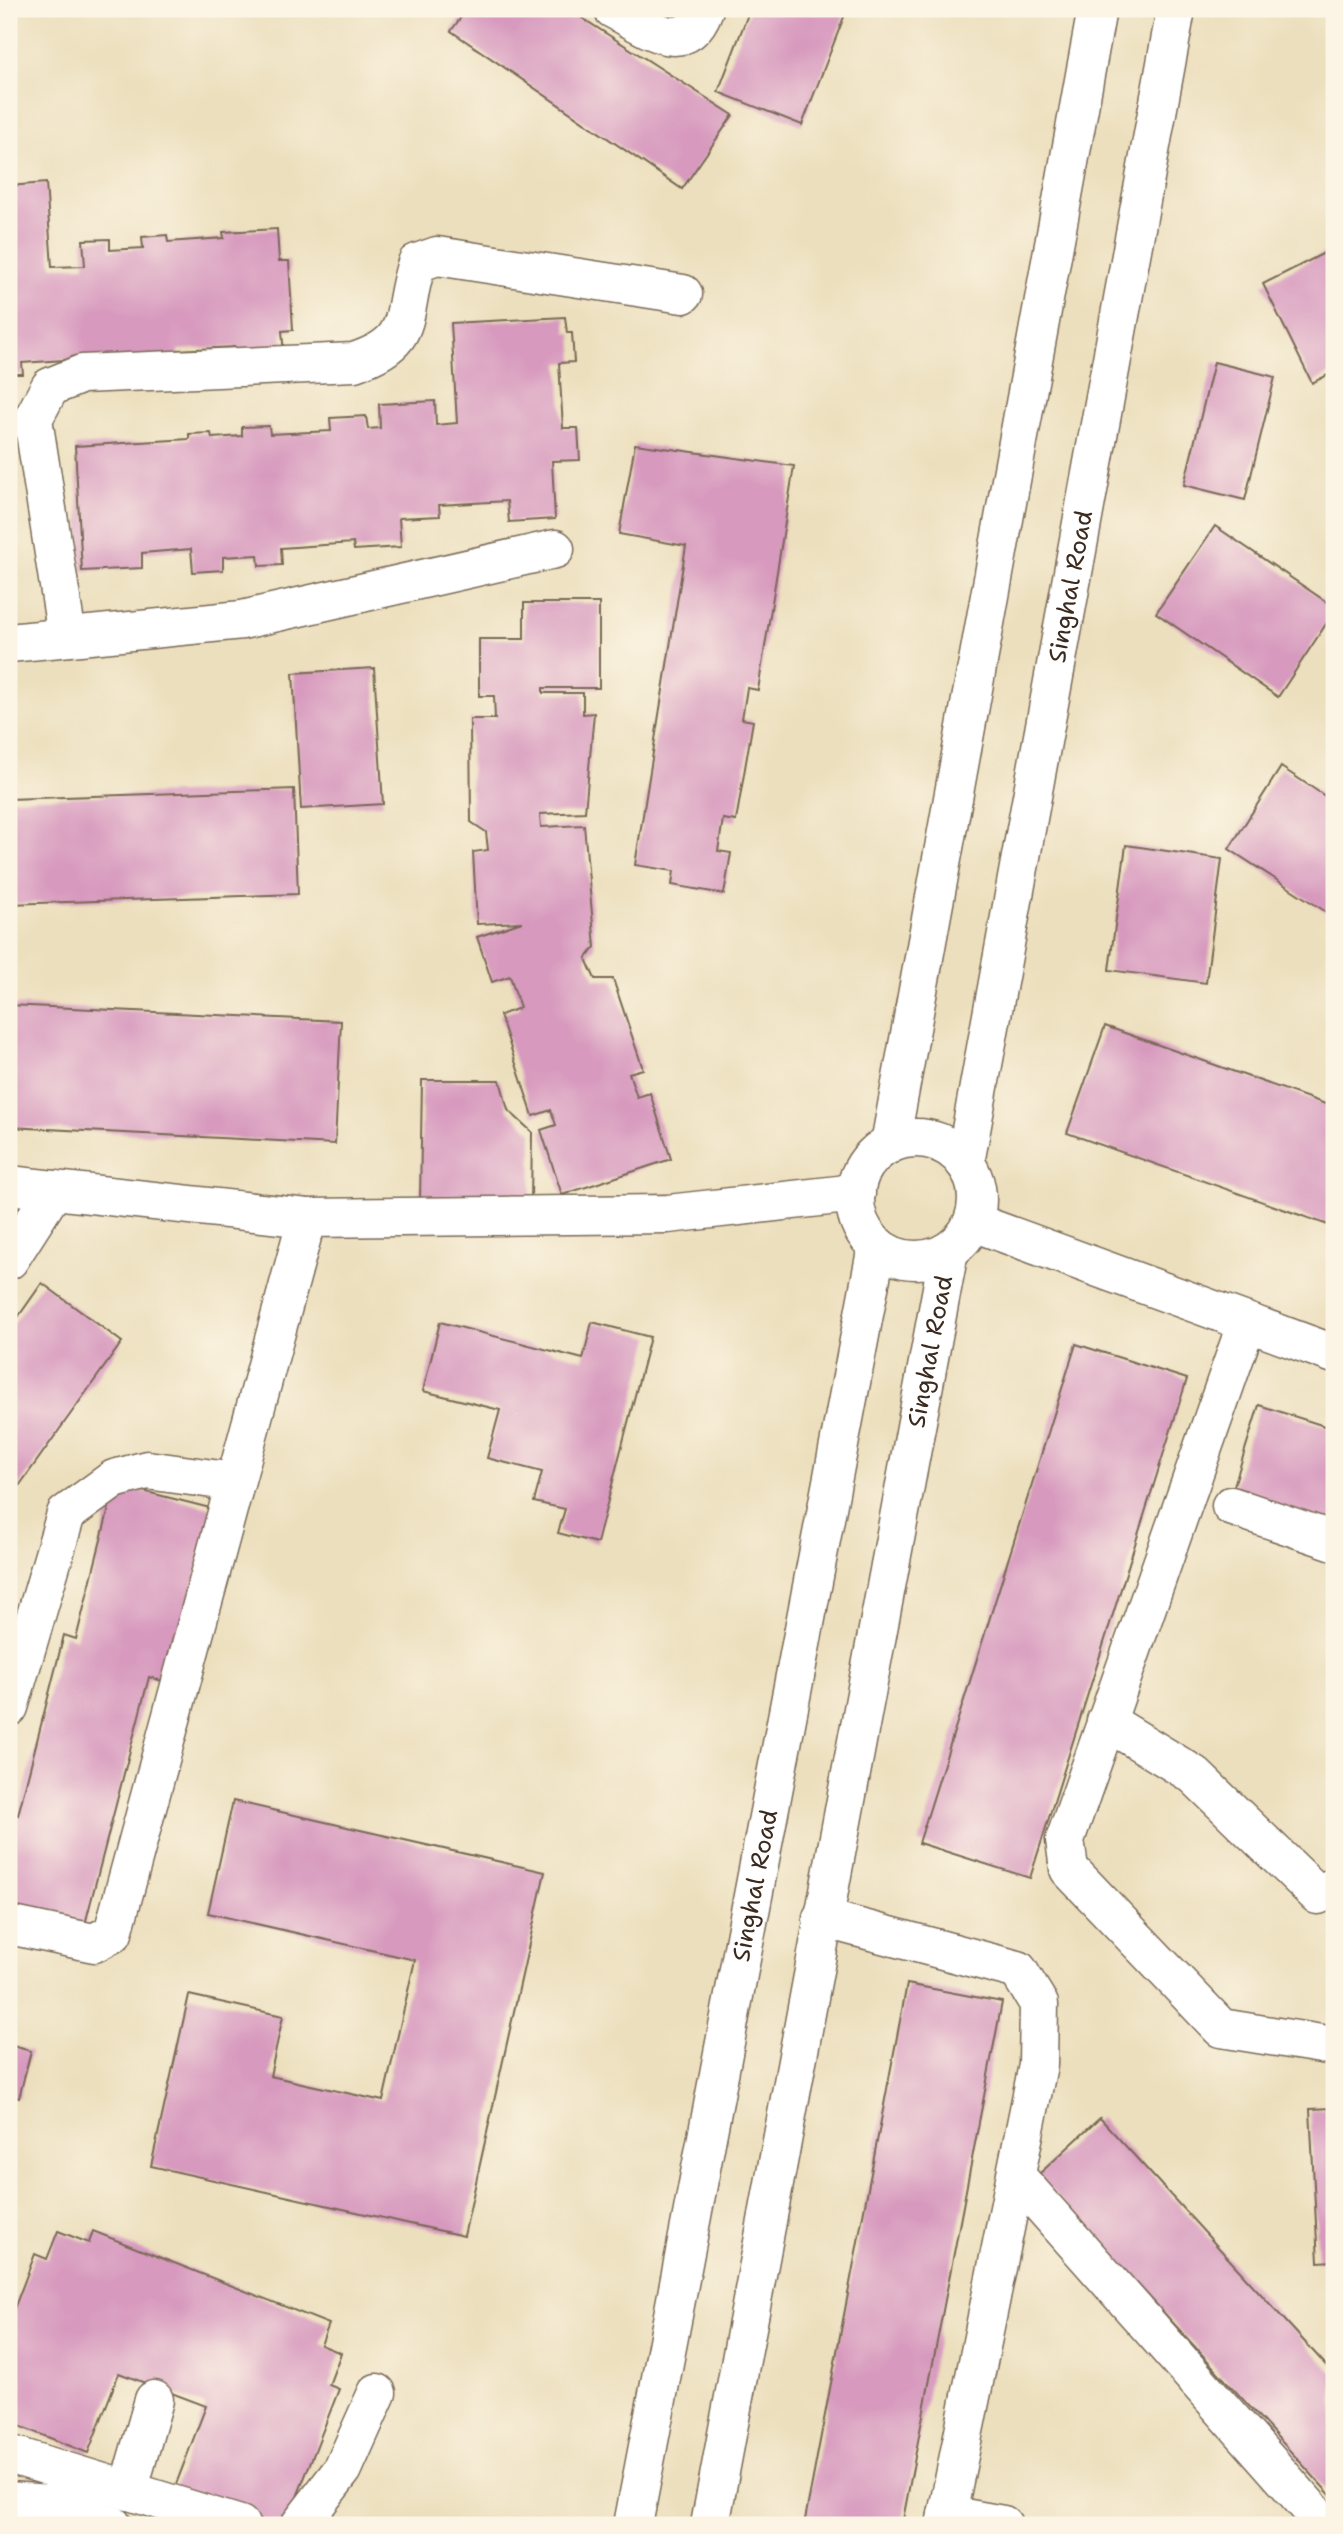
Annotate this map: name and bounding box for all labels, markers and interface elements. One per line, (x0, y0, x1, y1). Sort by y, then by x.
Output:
street label: Singhal Road (1041, 508, 1100, 665)
street label: Singhal Road (900, 1273, 960, 1430)
street label: Singhal Road (725, 1807, 785, 1964)

